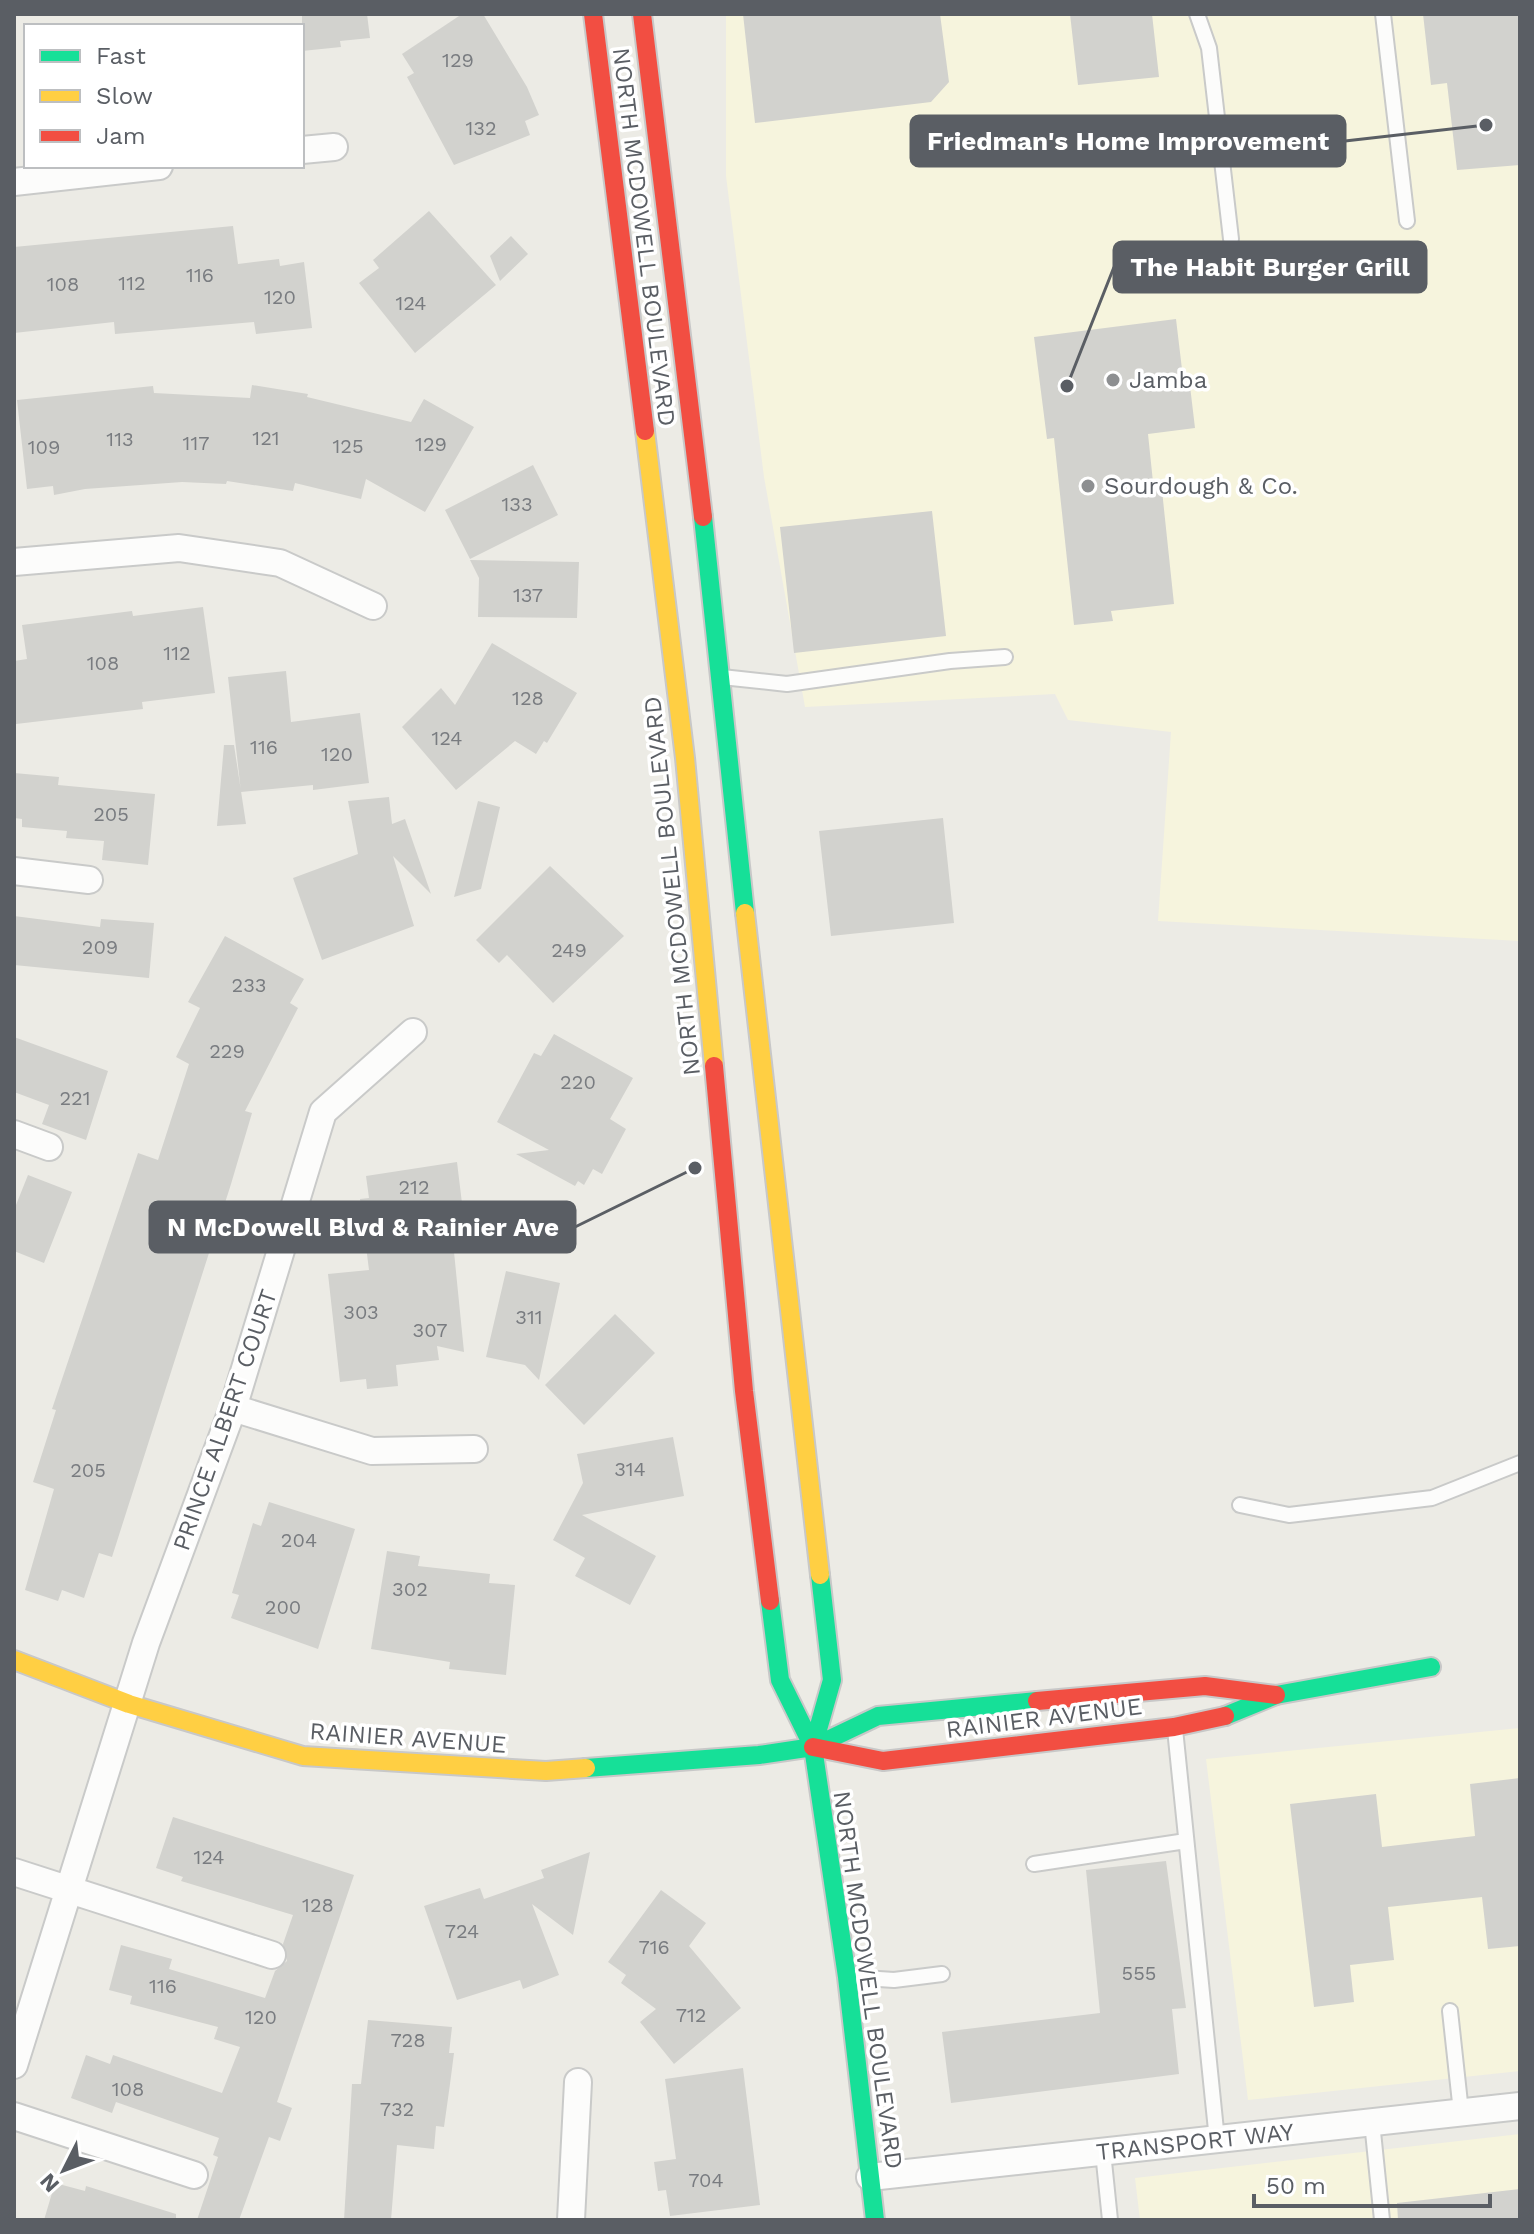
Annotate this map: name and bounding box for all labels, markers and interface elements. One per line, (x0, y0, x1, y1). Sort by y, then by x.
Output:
legend (24, 24, 304, 168)
text: Fast (96, 42, 146, 70)
street label: NORTH MCDOWELL BOULEVARD (607, 46, 681, 428)
house number: 129 (442, 48, 474, 72)
text: Slow (96, 82, 153, 110)
house number: 132 (465, 116, 497, 140)
callout: Friedman's Home Improvement (911, 116, 1345, 166)
text: Jam (96, 122, 146, 150)
text: Friedman's Home Improvement (927, 126, 1330, 156)
callout: The Habit Burger Grill (1114, 242, 1426, 292)
text: The Habit Burger Grill (1130, 252, 1410, 282)
house number: 116 (186, 263, 214, 287)
house number: 112 (118, 271, 146, 295)
house number: 108 (47, 272, 79, 296)
house number: 120 (264, 285, 296, 309)
house number: 124 (395, 291, 427, 315)
place label: Jamba (1129, 366, 1207, 394)
marker: Jamba (1104, 371, 1122, 389)
house number: 121 (252, 426, 280, 450)
house number: 113 (106, 427, 134, 451)
house number: 117 (183, 431, 209, 455)
house number: 129 (415, 432, 447, 456)
house number: 125 (332, 434, 364, 458)
house number: 109 (28, 435, 60, 459)
place label: Sourdough & Co. (1104, 472, 1298, 500)
marker: Sourdough & Co. (1079, 477, 1097, 495)
house number: 133 (501, 492, 533, 516)
house number: 137 (513, 583, 543, 607)
house number: 112 (163, 641, 191, 665)
house number: 108 (87, 651, 119, 675)
house number: 128 (512, 686, 544, 710)
street label: NORTH MCDOWELL BOULEVARD (638, 695, 706, 1077)
house number: 124 (431, 726, 463, 750)
house number: 116 (250, 735, 278, 759)
house number: 120 (321, 742, 353, 766)
house number: 205 (93, 802, 129, 826)
house number: 209 (82, 935, 118, 959)
house number: 249 (551, 938, 587, 962)
house number: 233 (232, 973, 266, 997)
house number: 229 (209, 1039, 245, 1063)
house number: 220 (560, 1070, 596, 1094)
house number: 221 (59, 1086, 91, 1110)
house number: 212 (398, 1175, 430, 1199)
callout: N McDowell Blvd & Rainier Ave (150, 1202, 575, 1252)
text: N McDowell Blvd & Rainier Ave (167, 1212, 559, 1242)
street label: PRINCE ALBERT COURT (167, 1286, 283, 1554)
house number: 303 (343, 1300, 379, 1324)
house number: 311 (515, 1305, 543, 1329)
house number: 307 (413, 1318, 447, 1342)
house number: 314 (614, 1457, 646, 1481)
house number: 205 (70, 1458, 106, 1482)
house number: 204 (281, 1528, 317, 1552)
house number: 302 (392, 1577, 428, 1601)
house number: 200 (265, 1595, 301, 1619)
street label: RAINIER AVENUE (944, 1692, 1144, 1744)
street label: RAINIER AVENUE (309, 1717, 507, 1759)
street label: NORTH MCDOWELL BOULEVARD (828, 1789, 908, 2171)
house number: 124 (193, 1845, 225, 1869)
house number: 128 (302, 1893, 334, 1917)
house number: 724 (445, 1919, 479, 1943)
house number: 716 (638, 1935, 670, 1959)
house number: 555 (1122, 1961, 1156, 1985)
house number: 116 (149, 1974, 177, 1998)
house number: 712 (676, 2003, 706, 2027)
house number: 120 (245, 2005, 277, 2029)
house number: 728 (390, 2028, 426, 2052)
house number: 108 (112, 2077, 144, 2101)
house number: 732 (380, 2097, 414, 2121)
street label: TRANSPORT WAY (1095, 2118, 1296, 2166)
north arrow (24, 2130, 104, 2210)
scale bar (1254, 2158, 1490, 2208)
house number: 704 (688, 2168, 724, 2192)
text: N (35, 2169, 64, 2197)
text: 50 m (1266, 2172, 1326, 2200)

